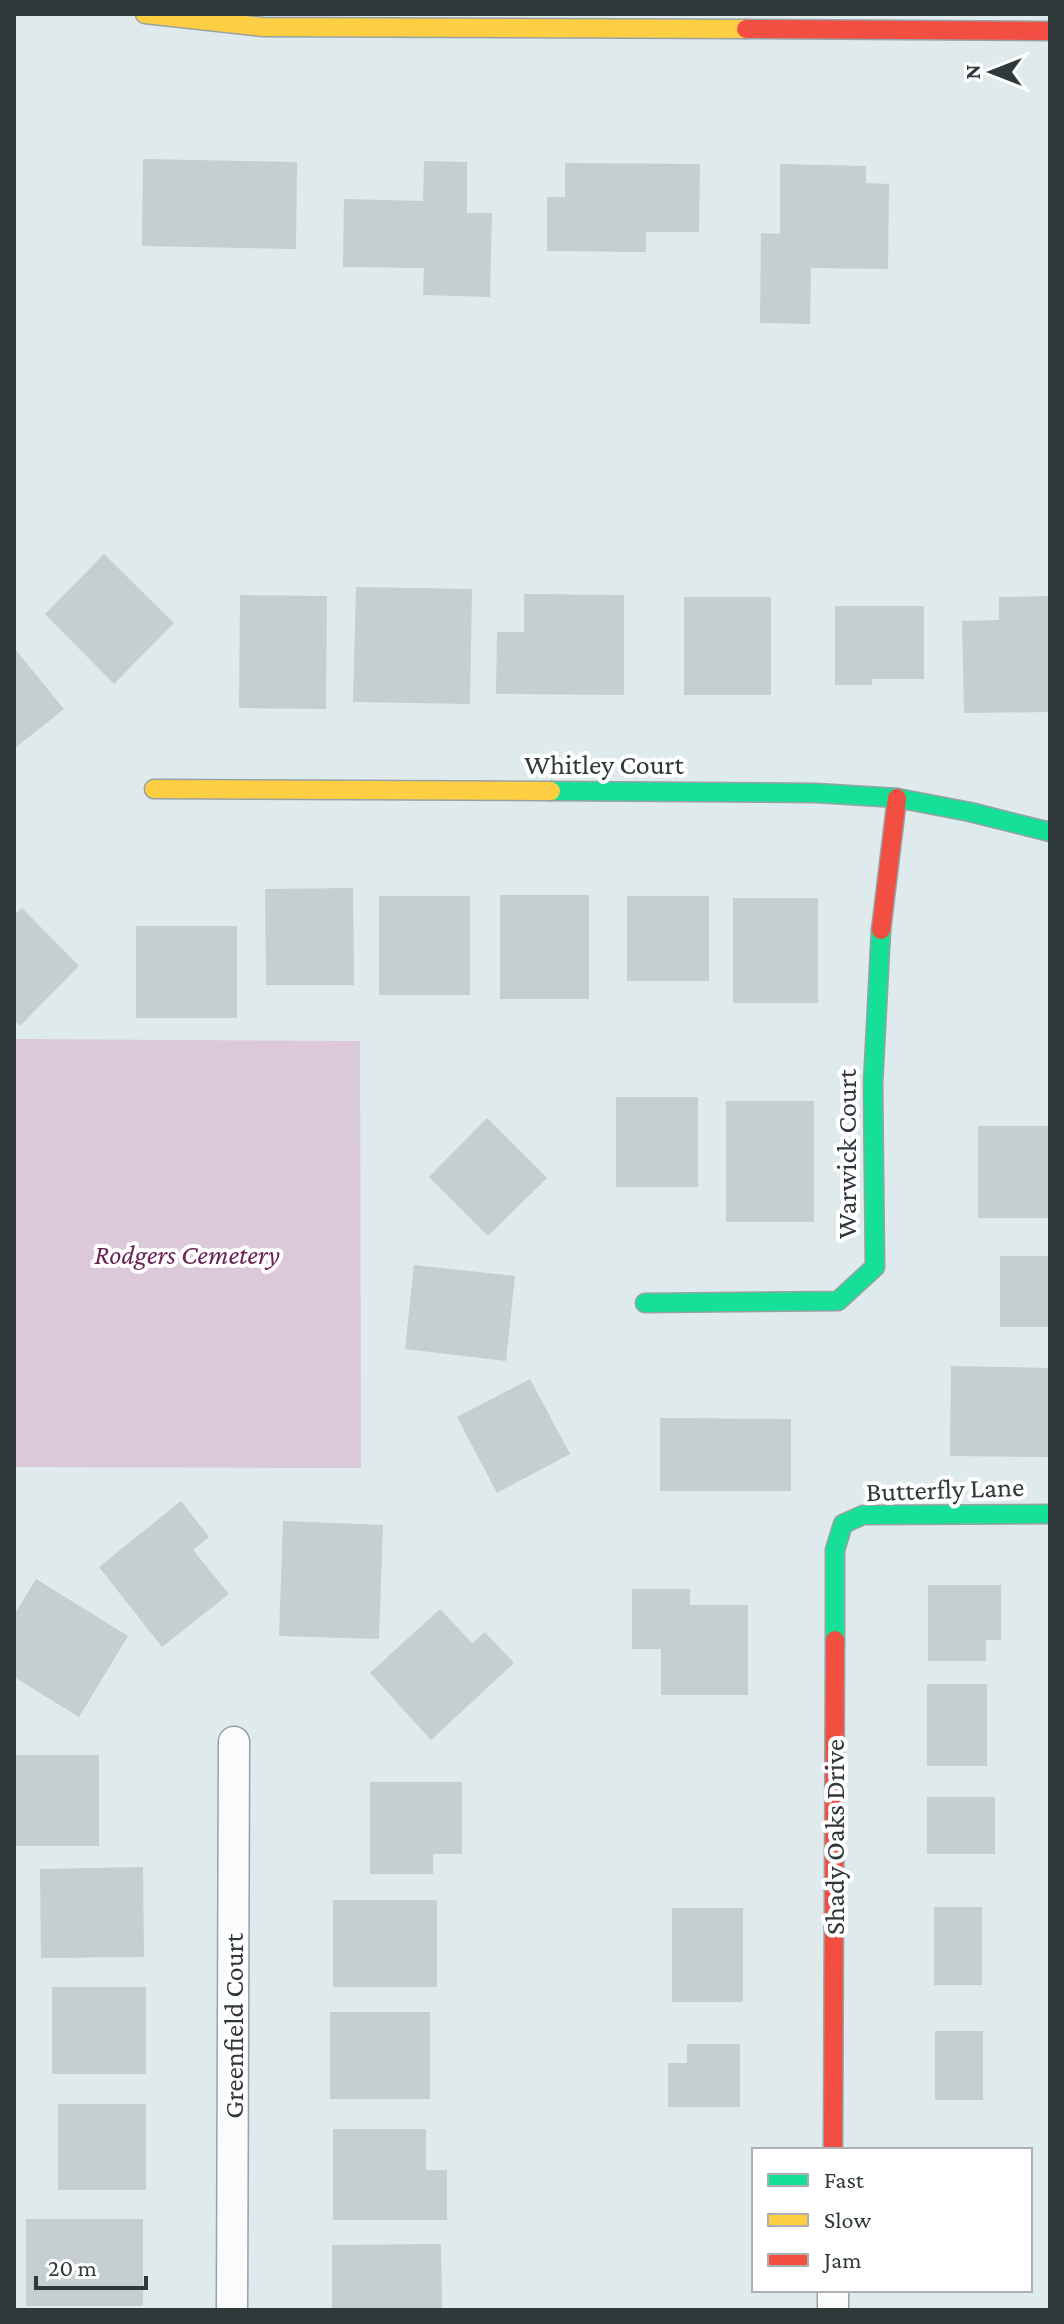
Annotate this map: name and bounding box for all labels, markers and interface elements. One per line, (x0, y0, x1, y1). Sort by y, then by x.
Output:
north arrow (952, 32, 1032, 112)
text: N (960, 65, 985, 80)
street label: Whitley Court (524, 749, 684, 780)
street label: Warwick Court (831, 1068, 862, 1239)
park label: Rodgers Cemetery (94, 1239, 280, 1270)
street label: Butterfly Lane (865, 1471, 1025, 1507)
street label: Shady Oaks Drive (819, 1739, 850, 1935)
street label: Greenfield Court (218, 1932, 249, 2119)
legend (752, 2148, 1032, 2292)
text: Fast (824, 2166, 865, 2193)
text: Slow (824, 2206, 871, 2233)
scale bar (36, 2240, 146, 2290)
text: Jam (822, 2246, 862, 2273)
text: 20 m (48, 2254, 97, 2281)

